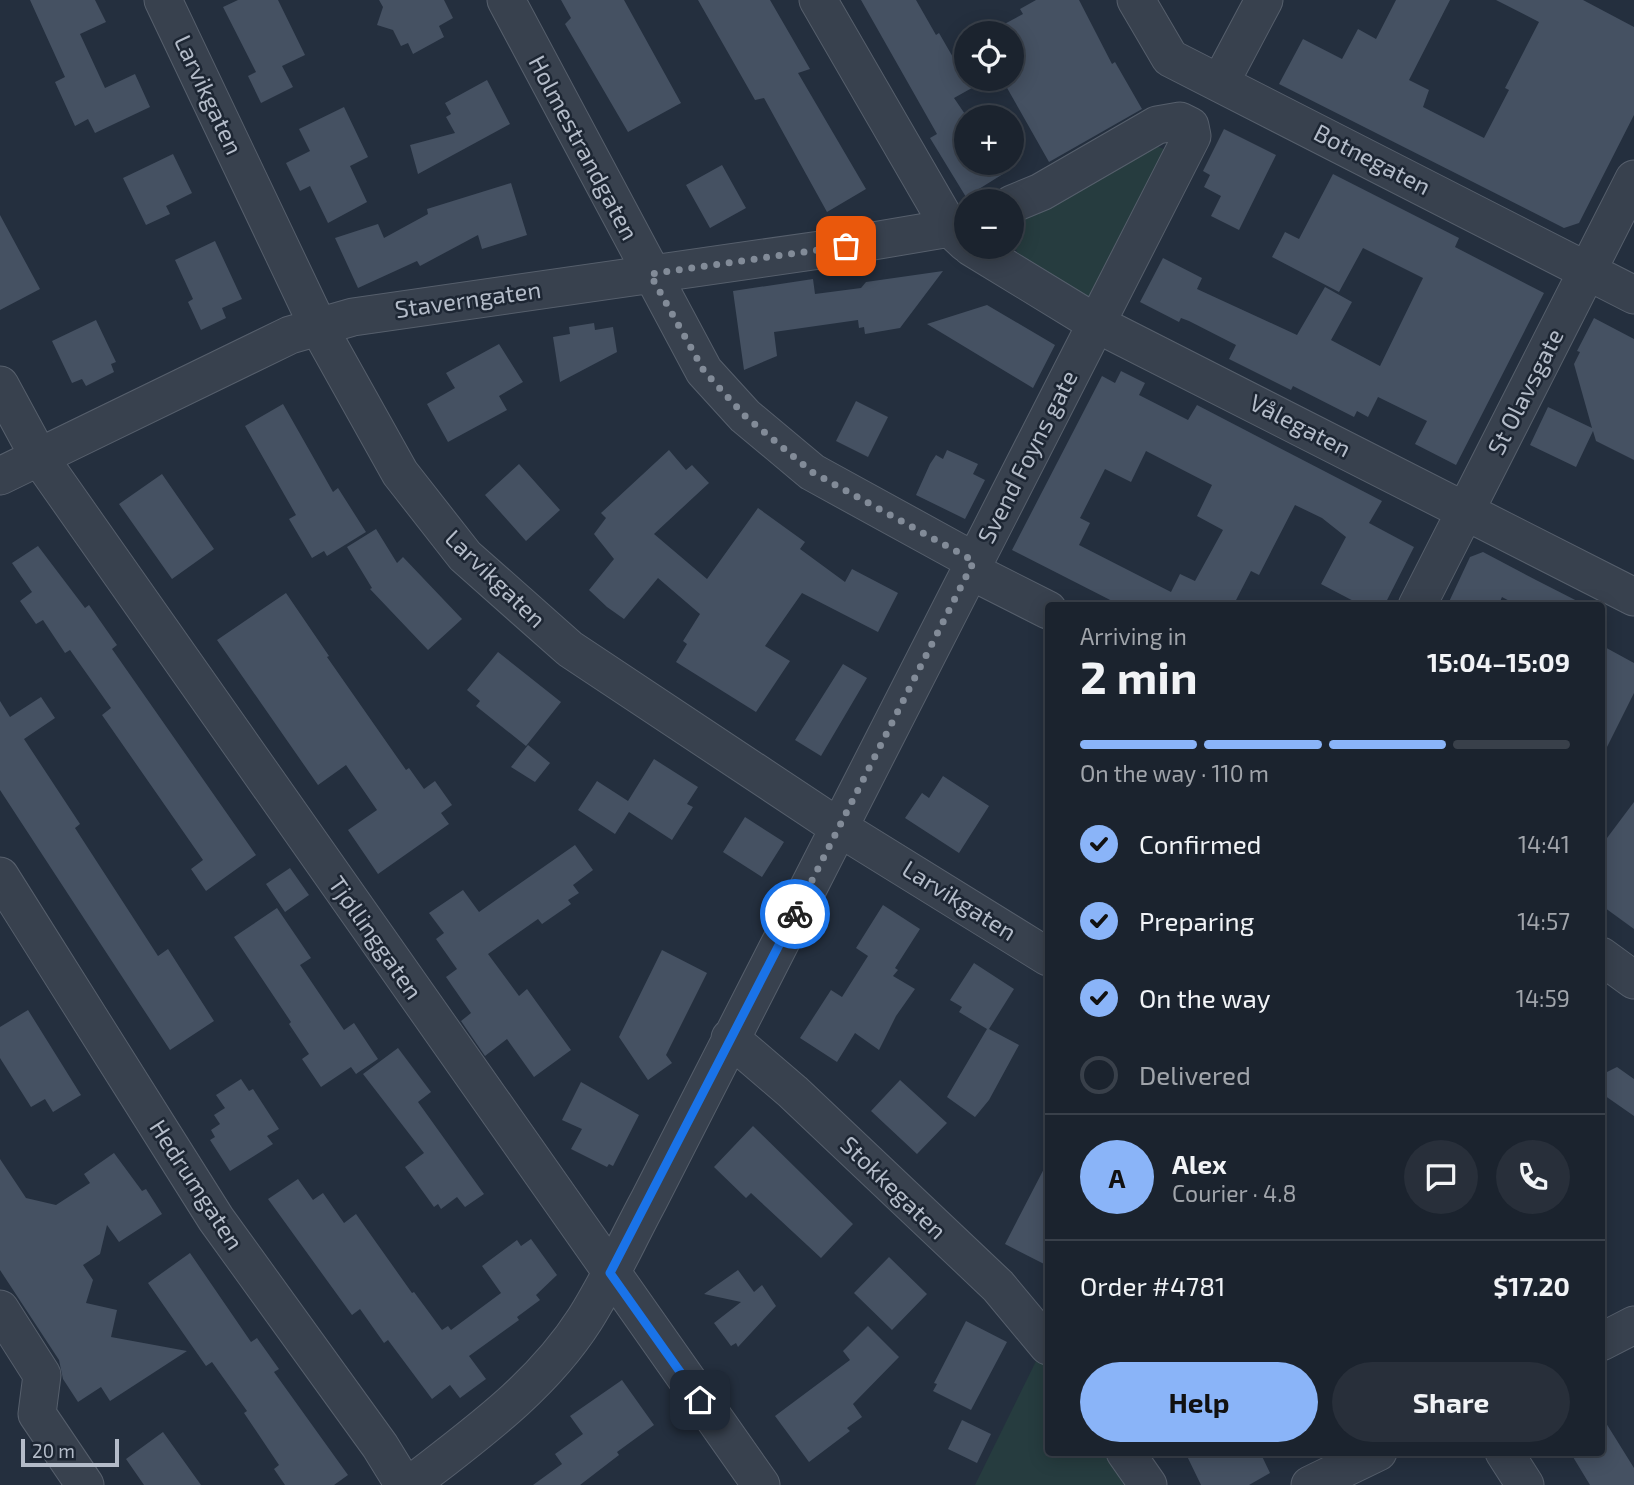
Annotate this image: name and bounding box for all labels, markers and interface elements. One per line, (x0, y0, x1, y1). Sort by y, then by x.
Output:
map controls (954, 21, 1024, 259)
button: locate (954, 21, 1024, 91)
street label: Larvikgaten (169, 30, 250, 159)
street label: Holmestrandgaten (523, 50, 645, 245)
button: + (954, 105, 1024, 175)
street label: Botnegaten (1310, 117, 1436, 200)
button: − (954, 189, 1024, 259)
pin (816, 216, 876, 276)
icon: bag (827, 227, 865, 265)
street label: Staverngaten (393, 274, 543, 323)
street label: St Olavsgate (1481, 323, 1569, 459)
street label: Svend Foyns gate (970, 365, 1083, 548)
street label: Vålegaten (1245, 387, 1356, 462)
street label: Larvikgaten (440, 523, 552, 633)
text: Arriving in (1080, 622, 1187, 650)
text: 15:04–15:09 (1427, 646, 1570, 677)
text: 2 min (1080, 648, 1198, 703)
text: On the way · 110 m (1080, 759, 1269, 787)
icon: check (1080, 825, 1118, 863)
text: Confirmed (1139, 828, 1262, 859)
text: 14:41 (1518, 830, 1570, 858)
street label: Larvikgaten (898, 853, 1022, 946)
street label: Tjøllinggaten (323, 870, 429, 1004)
courier (760, 879, 830, 949)
icon: bike (776, 895, 814, 933)
icon: check (1080, 902, 1118, 940)
text: Preparing (1139, 905, 1254, 936)
text: 14:57 (1517, 907, 1570, 935)
icon: check (1080, 979, 1118, 1017)
text: On the way (1139, 982, 1270, 1013)
text: 14:59 (1516, 984, 1570, 1012)
text: Delivered (1139, 1059, 1251, 1090)
street label: Hedrumgaten (144, 1114, 250, 1255)
street label: Stokkegaten (835, 1129, 953, 1244)
button: chat (1404, 1140, 1478, 1214)
button: phone (1496, 1140, 1570, 1214)
text: Alex (1172, 1148, 1227, 1179)
text: A (1109, 1162, 1125, 1193)
text: Courier · 4.8 (1172, 1179, 1296, 1207)
text: Order #4781 (1080, 1270, 1225, 1301)
text: $17.20 (1493, 1270, 1570, 1301)
button: Help (1080, 1362, 1318, 1442)
button: Share (1332, 1362, 1570, 1442)
pin (670, 1370, 730, 1430)
icon: home (681, 1381, 719, 1419)
scale bar (21, 1436, 119, 1468)
text: 20 m (32, 1439, 75, 1462)

